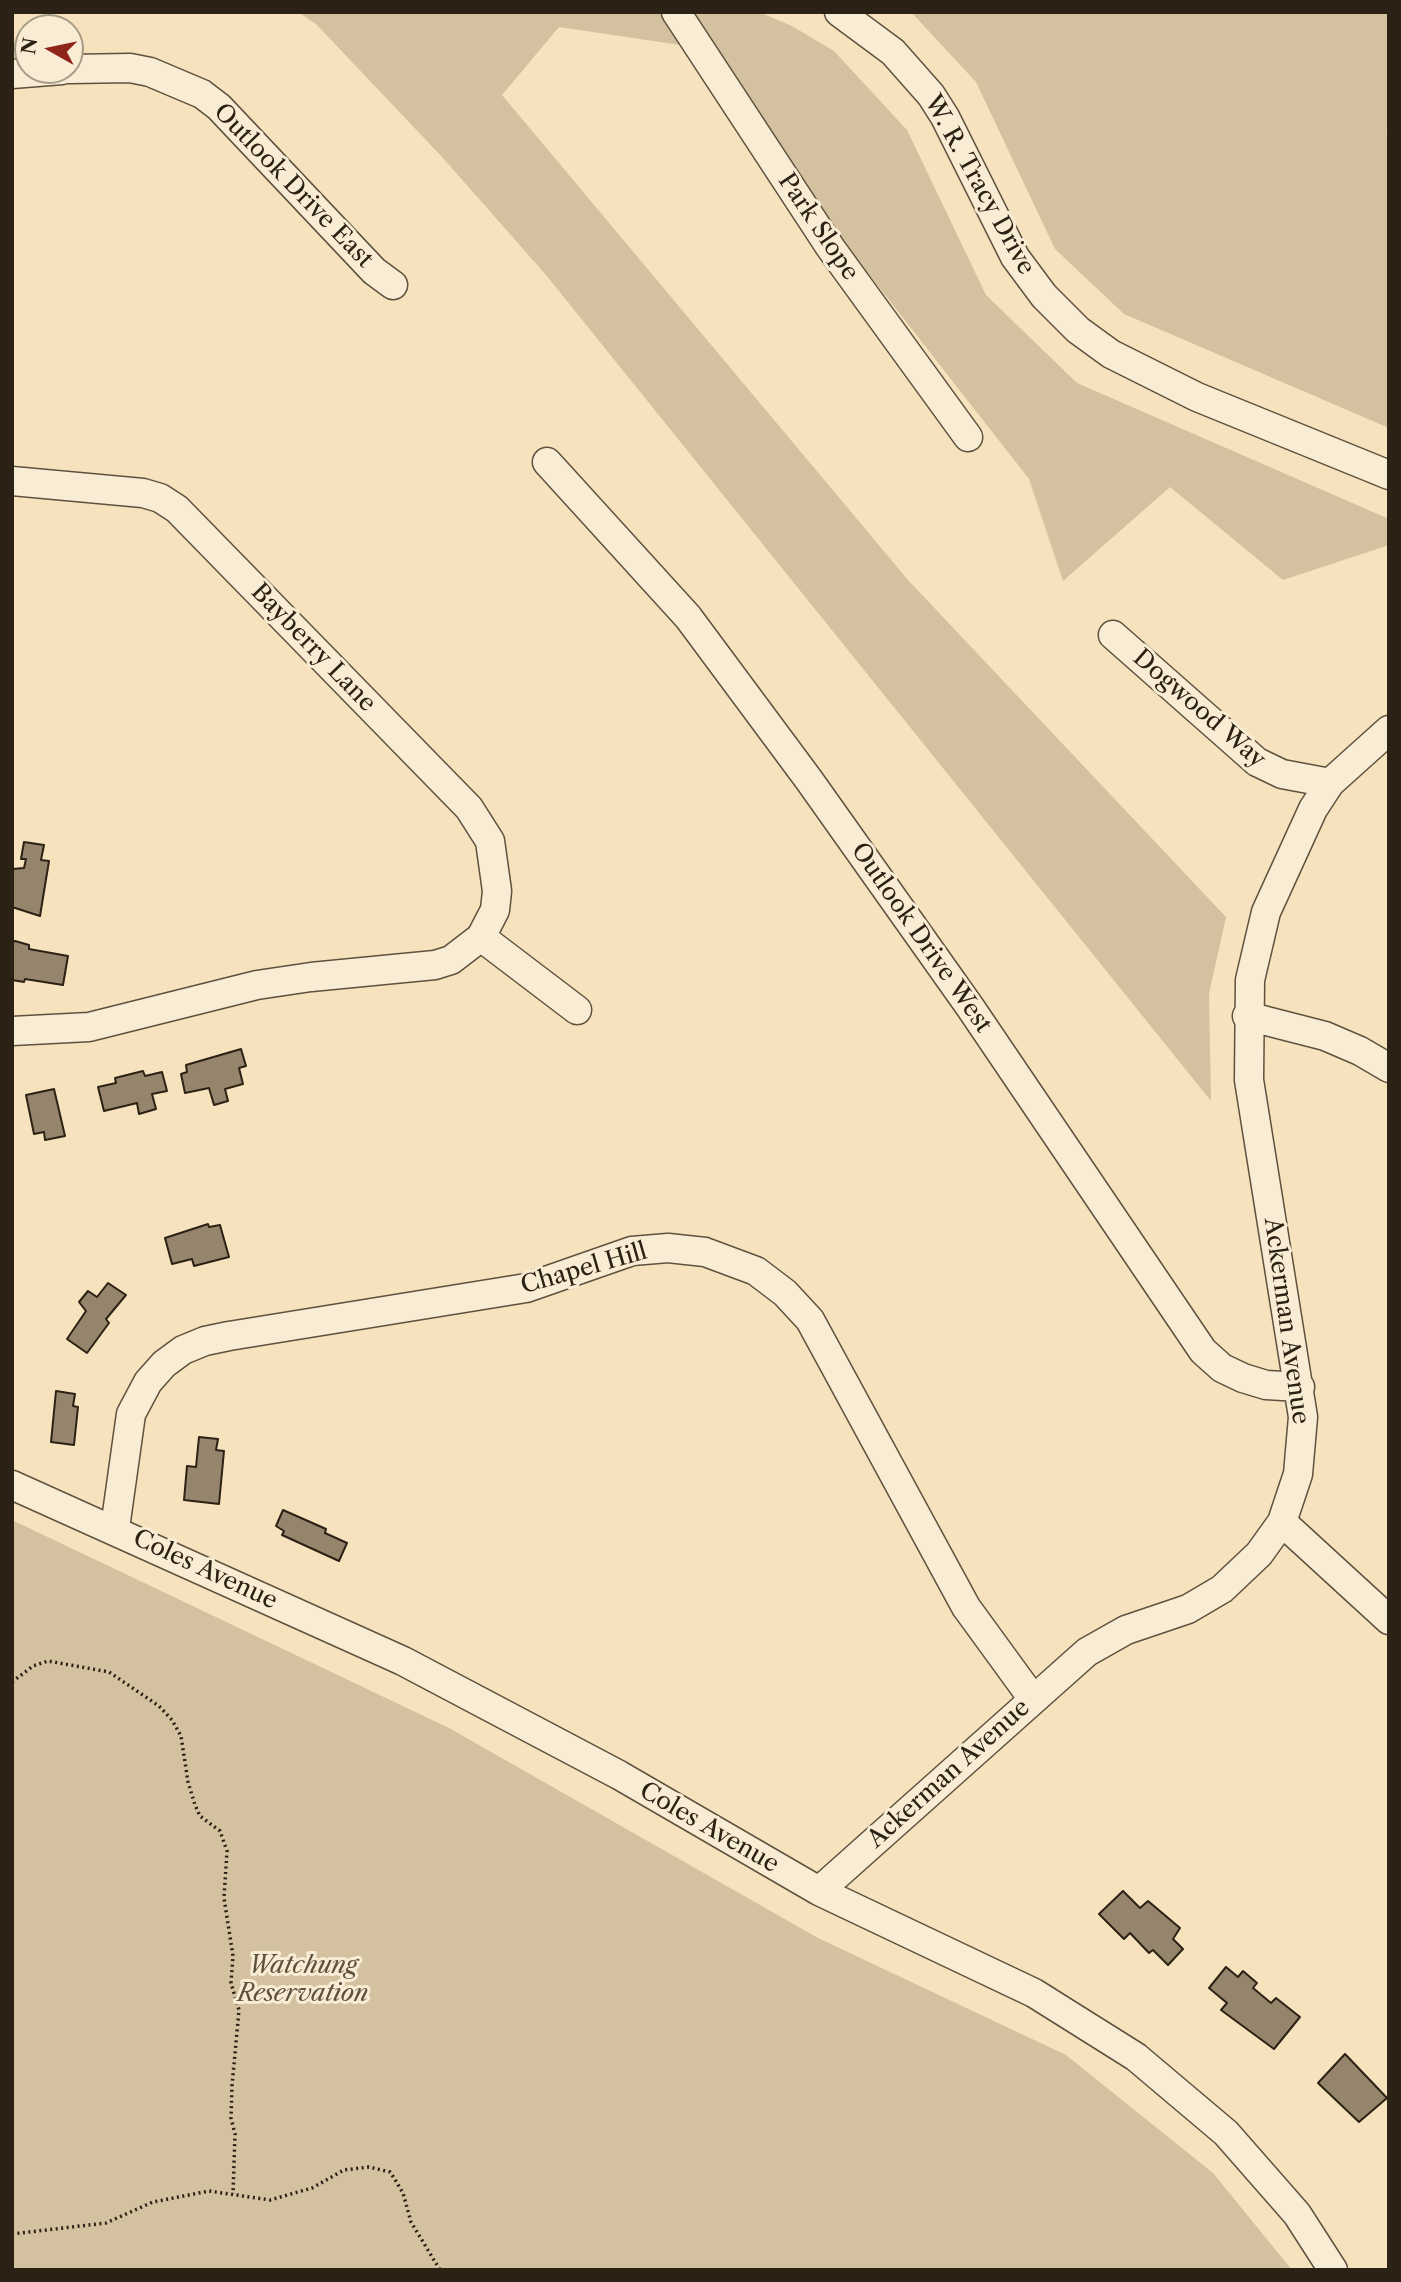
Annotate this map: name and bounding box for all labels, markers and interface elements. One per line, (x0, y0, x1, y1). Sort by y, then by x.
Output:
north arrow (14, 14, 84, 84)
text: N (17, 36, 42, 56)
street label: W. R. Tracy Drive (918, 90, 1040, 280)
street label: Outlook Drive East (207, 98, 379, 274)
street label: Park Slope (772, 168, 864, 286)
street label: Bayberry Lane (245, 578, 381, 718)
street label: Dogwood Way (1127, 644, 1271, 774)
street label: Outlook Drive West (845, 837, 997, 1039)
street label: Ackerman Avenue (1257, 1216, 1315, 1426)
street label: Chapel Hill (518, 1237, 650, 1301)
street label: Coles Avenue (128, 1524, 282, 1616)
street label: Ackerman Avenue (862, 1694, 1036, 1854)
street label: Coles Avenue (634, 1777, 784, 1879)
park label: Watchung Reservation (237, 1952, 369, 2008)

